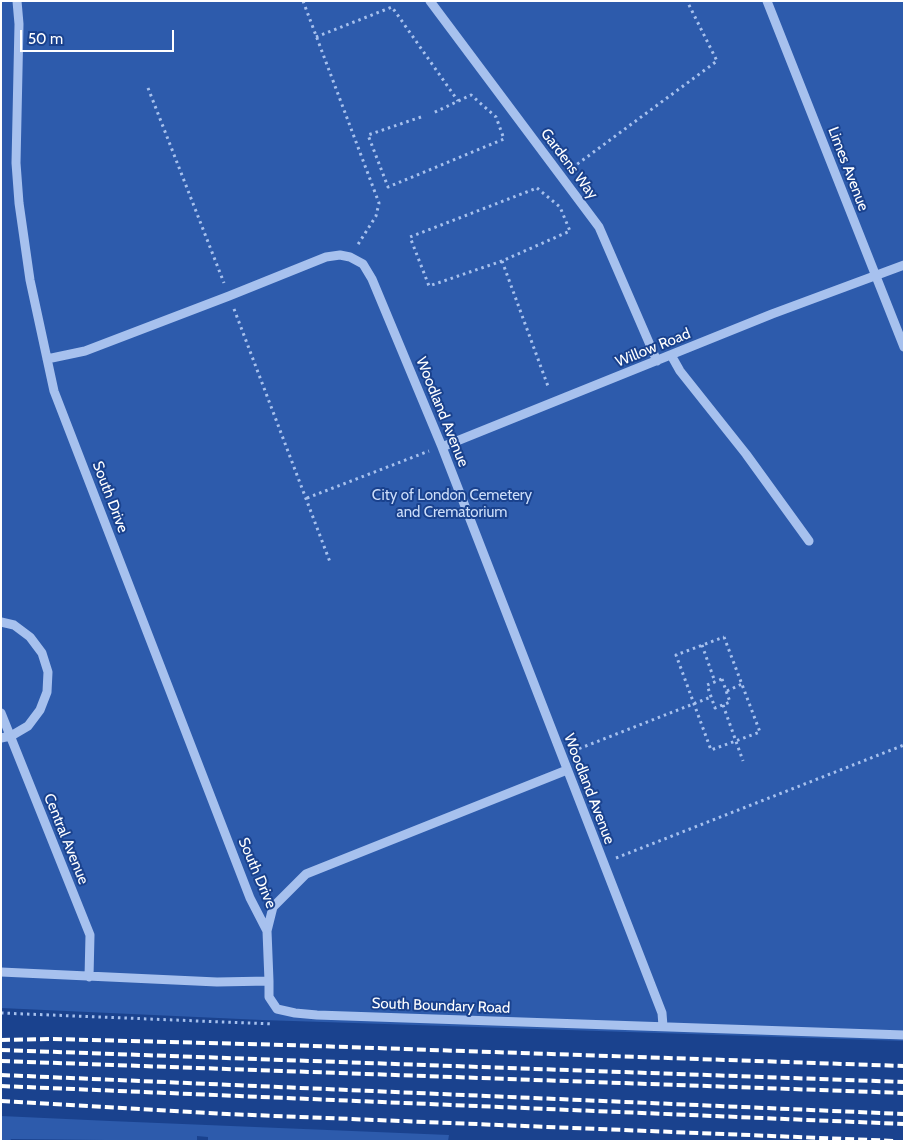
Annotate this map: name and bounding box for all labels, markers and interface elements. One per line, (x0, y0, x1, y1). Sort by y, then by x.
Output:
scale bar (22, 20, 176, 52)
text: 50 m (28, 30, 63, 48)
street label: Limes Avenue (824, 124, 872, 214)
street label: Gardens Way (537, 125, 601, 203)
street label: Willow Road (613, 325, 693, 371)
street label: Woodland Avenue (412, 354, 472, 470)
street label: South Drive (88, 459, 132, 535)
park label: City of London Cemetery and Crematorium (372, 487, 532, 522)
street label: Woodland Avenue (560, 731, 618, 847)
street label: Central Avenue (40, 791, 92, 887)
street label: South Drive (234, 835, 280, 911)
street label: South Boundary Road (371, 995, 511, 1017)

